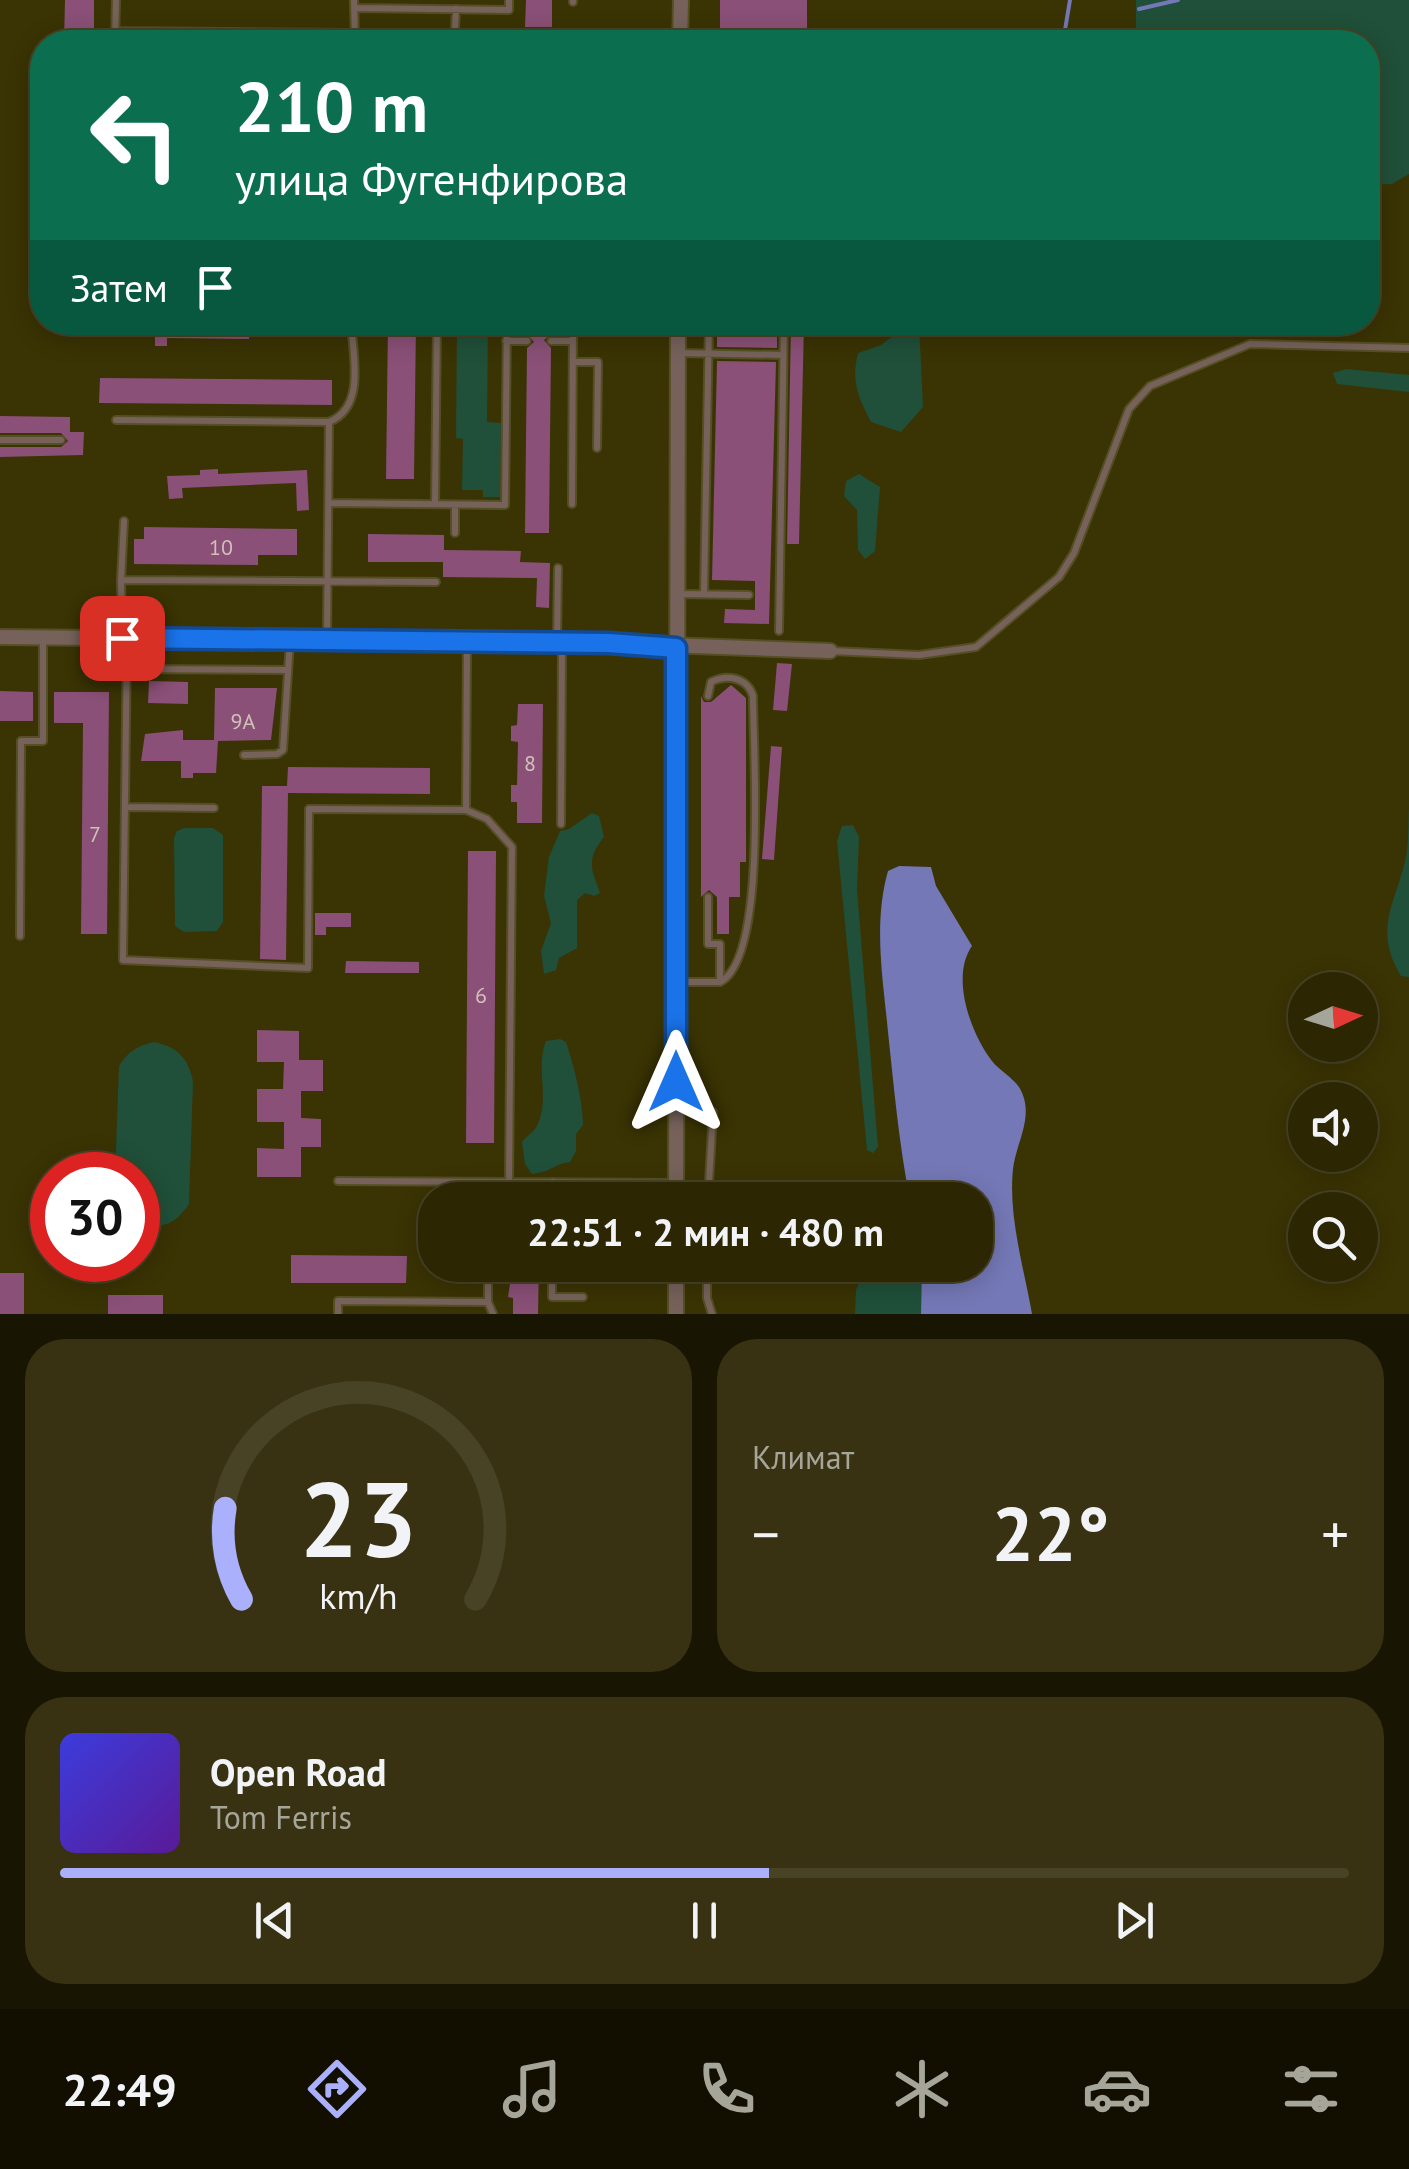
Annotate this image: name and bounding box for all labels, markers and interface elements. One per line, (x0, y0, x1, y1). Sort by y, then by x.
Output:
text: 210 m (235, 61, 428, 151)
icon: left (70, 70, 200, 200)
text: улица Фугенфирова (235, 149, 628, 207)
icon: arrive (188, 260, 243, 315)
text: Затем (70, 263, 168, 312)
house number: 10 (209, 533, 233, 561)
pin (80, 596, 165, 681)
icon: arrive (95, 611, 150, 666)
house number: 9А (231, 707, 256, 735)
house number: 8 (524, 749, 536, 777)
house number: 7 (89, 820, 101, 848)
north arrow (1288, 972, 1378, 1062)
map controls (1288, 972, 1378, 1282)
house number: 6 (475, 981, 487, 1009)
position arrow (624, 1030, 728, 1134)
button: sound (1288, 1082, 1378, 1172)
speed limit sign: 30 (30, 1152, 160, 1282)
button: search (1288, 1192, 1378, 1282)
text: 22:51 · 2 мин · 480 m (527, 1207, 884, 1256)
text: Климат (752, 1436, 854, 1478)
text: 23 (300, 1451, 417, 1586)
text: 22° (992, 1485, 1109, 1582)
text: − (752, 1498, 780, 1569)
text: + (1321, 1498, 1349, 1569)
text: km/h (319, 1573, 398, 1619)
text: Open Road (210, 1747, 386, 1796)
text: Tom Ferris (210, 1796, 352, 1838)
icon: previous (247, 1893, 302, 1948)
icon: pause (677, 1893, 732, 1948)
icon: next (1107, 1893, 1162, 1948)
icon: directions (302, 2054, 372, 2124)
icon: music (497, 2054, 567, 2124)
icon: phone (692, 2054, 762, 2124)
icon: climate (887, 2054, 957, 2124)
icon: car (1082, 2054, 1152, 2124)
icon: filters (1276, 2054, 1346, 2124)
text: 22:49 (62, 2060, 177, 2118)

